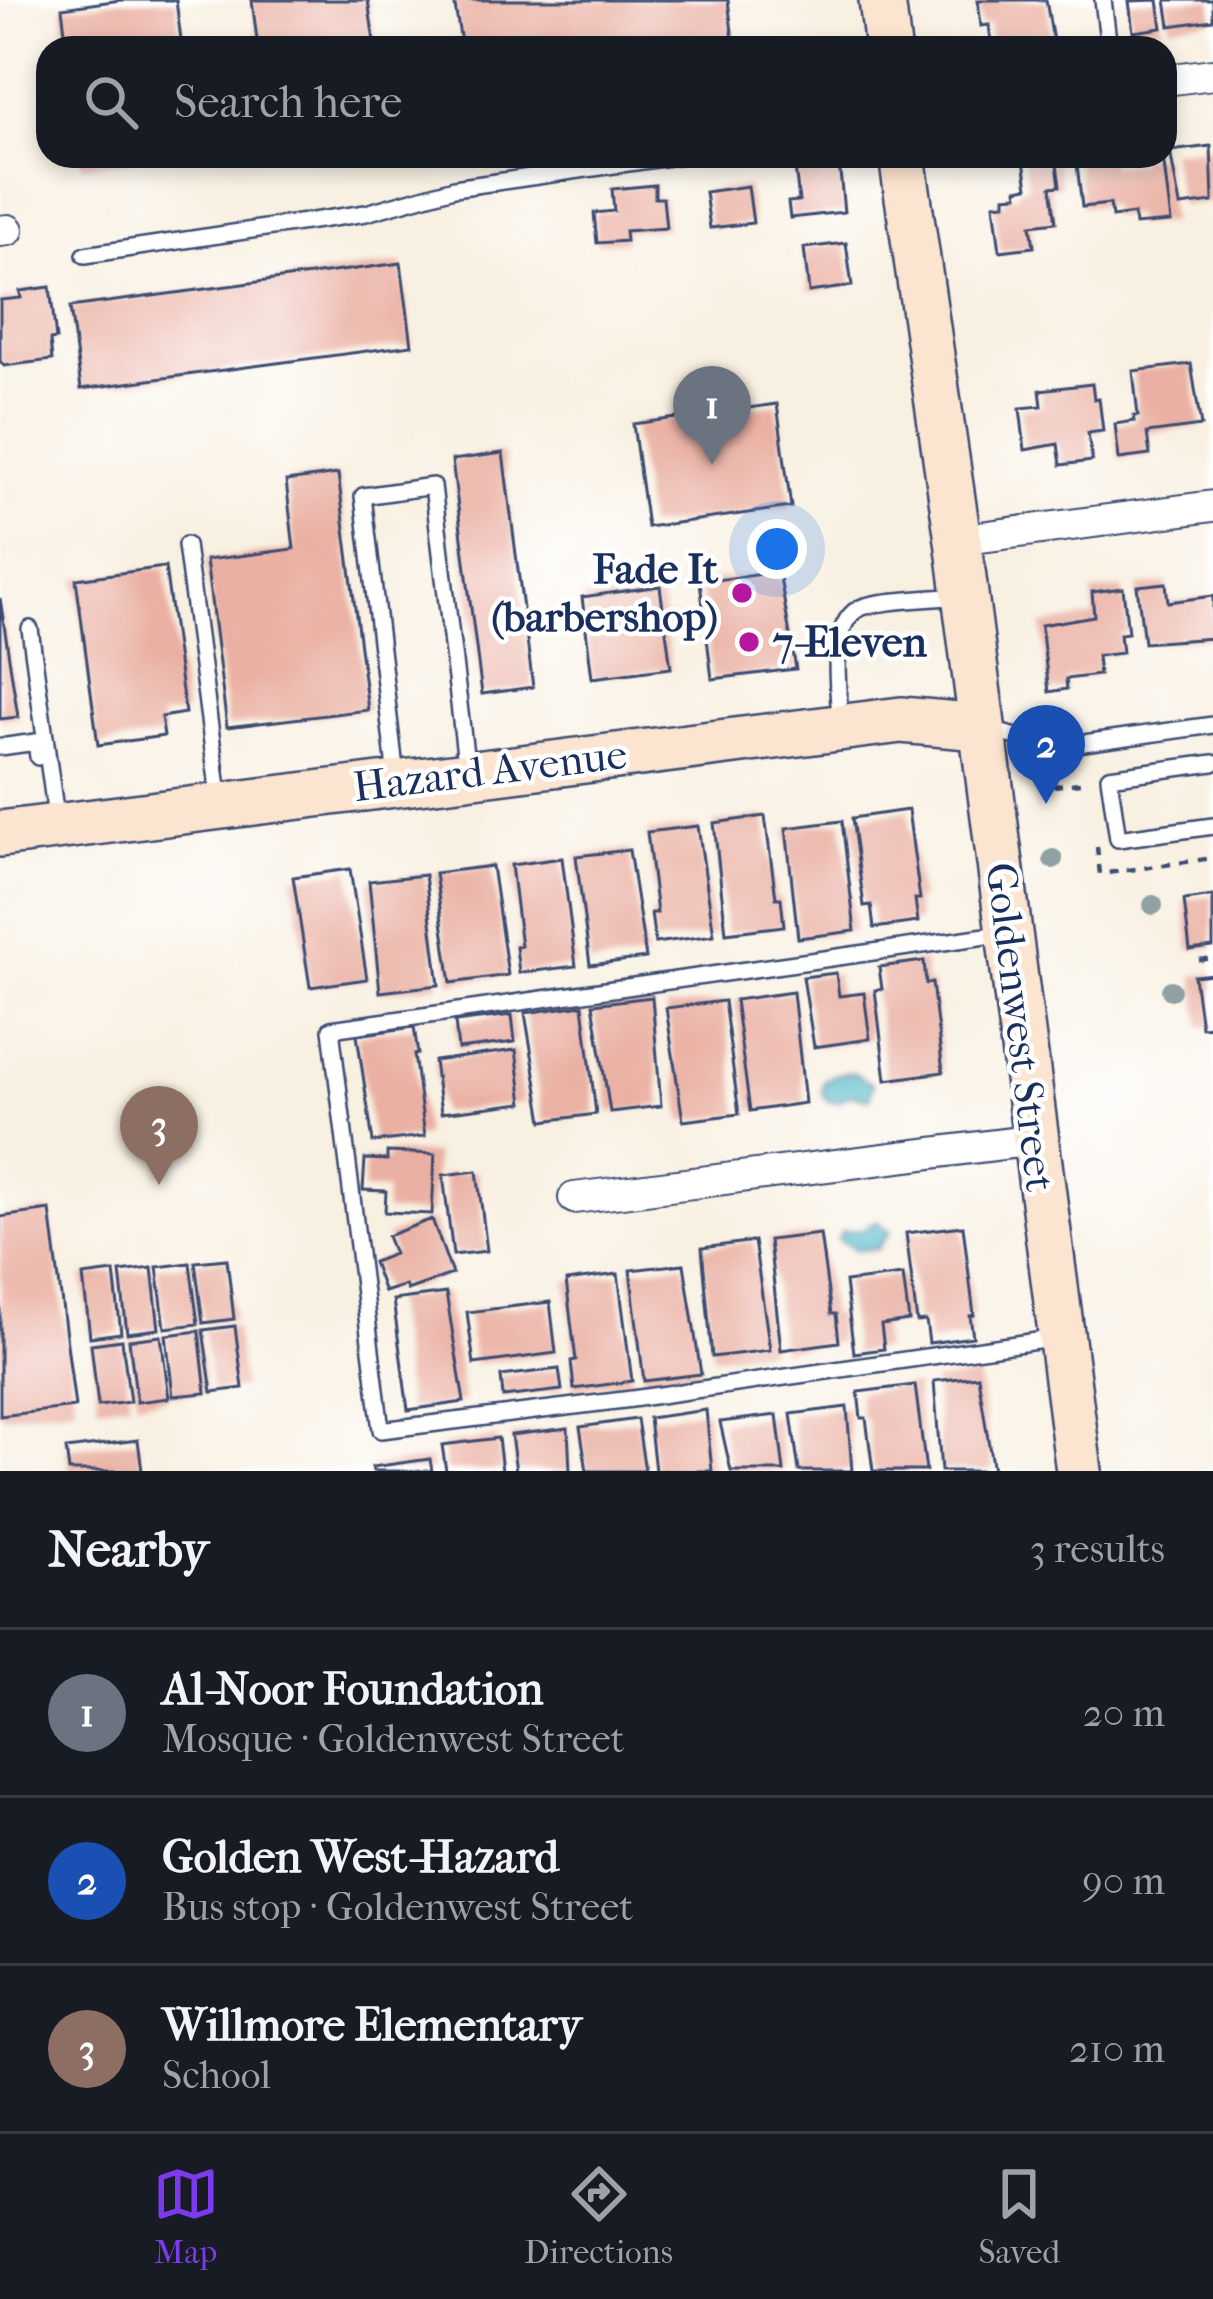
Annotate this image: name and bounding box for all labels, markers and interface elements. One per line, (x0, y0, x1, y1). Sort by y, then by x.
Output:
search box (36, 36, 1177, 168)
icon: search (78, 69, 144, 135)
text: Search here (174, 76, 402, 129)
pin: 1 (673, 366, 751, 465)
your location (747, 519, 807, 579)
place label: Fade It (barbershop) (491, 545, 719, 642)
marker: Fade It (barbershop) (729, 580, 755, 606)
place label: 7-Eleven (773, 618, 927, 667)
marker: 7-Eleven (736, 629, 762, 655)
pin: 2 (1007, 705, 1085, 804)
street label: Hazard Avenue (350, 730, 630, 812)
street label: Goldenwest Street (976, 860, 1064, 1194)
pin: 3 (120, 1086, 198, 1185)
text: Nearby (48, 1519, 209, 1579)
text: 3 results (1030, 1526, 1165, 1572)
text: Al-Noor Foundation (162, 1663, 543, 1716)
text: 1 (80, 1690, 94, 1736)
text: 20 m (1083, 1690, 1165, 1736)
text: Mosque · Goldenwest Street (162, 1716, 625, 1762)
text: Golden West-Hazard (162, 1831, 559, 1884)
text: 2 (77, 1858, 97, 1904)
text: 90 m (1082, 1858, 1165, 1904)
text: Bus stop · Goldenwest Street (162, 1884, 633, 1930)
text: Willmore Elementary (162, 1999, 582, 2052)
text: 3 (79, 2026, 95, 2072)
text: 210 m (1069, 2026, 1165, 2072)
text: School (162, 2052, 271, 2098)
tab: Map (153, 2161, 219, 2272)
tab: Directions (524, 2161, 673, 2272)
tab: Saved (978, 2161, 1060, 2272)

